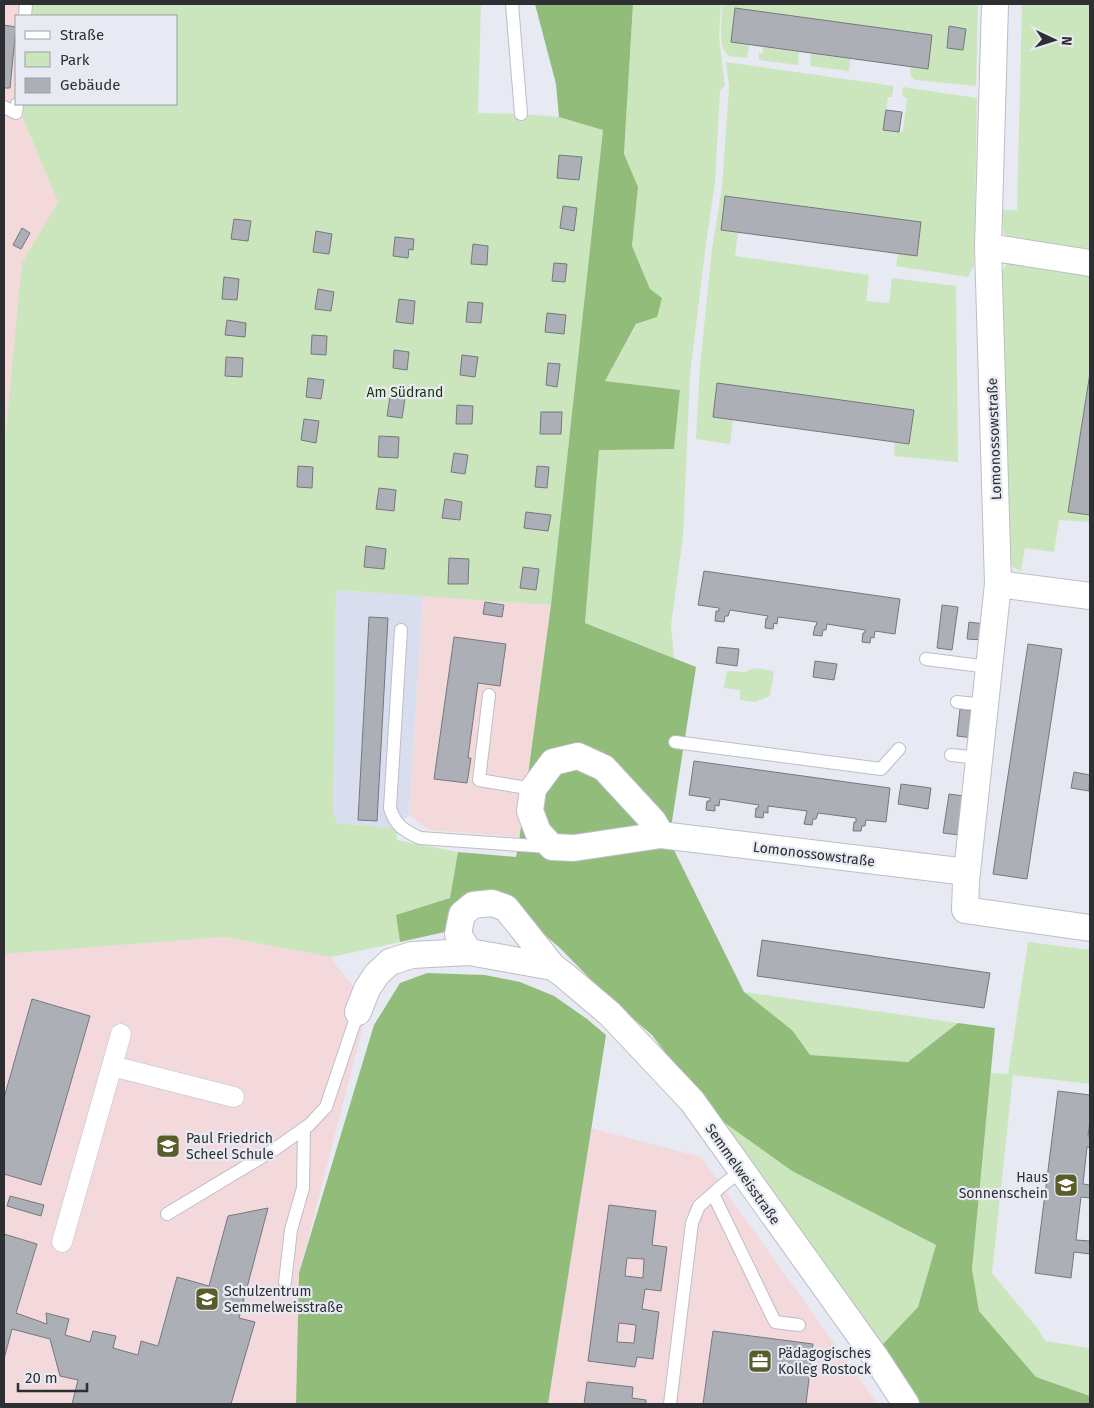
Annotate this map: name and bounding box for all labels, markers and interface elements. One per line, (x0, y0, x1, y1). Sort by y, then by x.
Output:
legend (15, 15, 178, 105)
north arrow (1029, 15, 1079, 65)
text: Straße (60, 26, 104, 44)
text: N (1058, 36, 1075, 46)
text: Park (60, 51, 90, 69)
text: Gebäude (60, 76, 120, 94)
street label: Lomonossowstraße (984, 377, 1005, 501)
park label: Am Südrand (367, 384, 444, 401)
street label: Lomonossowstraße (752, 839, 876, 870)
street label: Semmelweisstraße (701, 1121, 784, 1228)
place label: Paul Friedrich Scheel Schule (186, 1130, 274, 1163)
school or university icon: Paul Friedrich Scheel Schule (155, 1133, 181, 1159)
place label: Haus Sonnenschein (959, 1169, 1048, 1202)
school or university icon: Haus Sonnenschein (1053, 1172, 1079, 1198)
place label: Schulzentrum Semmelweisstraße (224, 1283, 343, 1316)
school or university icon: Schulzentrum Semmelweisstraße (194, 1286, 220, 1312)
place label: Pädagogisches Kolleg Rostock (778, 1345, 872, 1378)
office icon: Pädagogisches Kolleg Rostock (747, 1348, 773, 1374)
scale bar (18, 1360, 86, 1392)
text: 20 m (25, 1369, 58, 1387)

